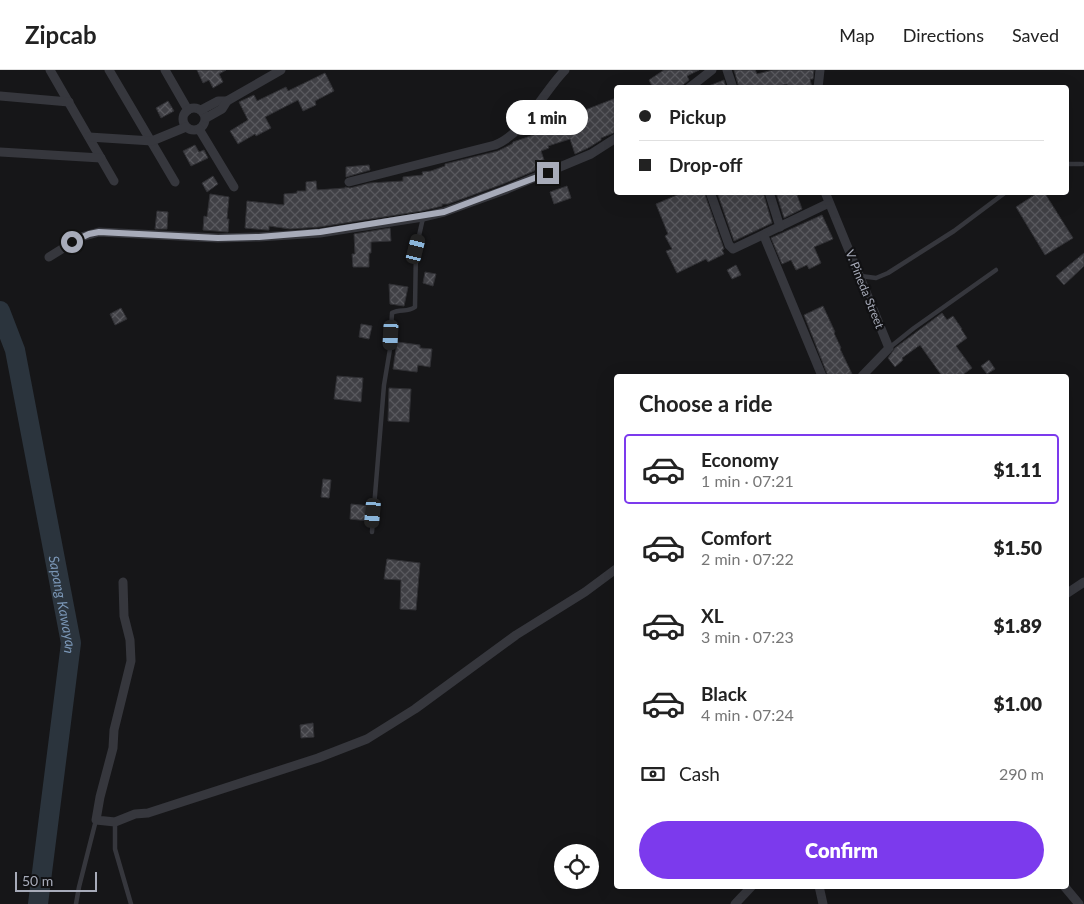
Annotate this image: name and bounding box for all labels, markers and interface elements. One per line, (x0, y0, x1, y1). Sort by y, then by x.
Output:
text: Zipcab (25, 20, 97, 49)
text: Map (839, 24, 875, 46)
text: Directions (903, 24, 984, 46)
text: Saved (1012, 24, 1059, 46)
callout: 1 min (507, 101, 589, 136)
text: Pickup (669, 105, 726, 128)
text: 1 min (527, 108, 567, 127)
text: Drop-off (669, 153, 743, 176)
route end (537, 162, 559, 184)
route start (61, 231, 83, 253)
car (405, 233, 426, 265)
street label: V. Pineda Street (842, 247, 888, 331)
car (382, 320, 399, 350)
text: Choose a ride (639, 390, 773, 417)
icon: car (641, 447, 686, 492)
text: Economy (701, 448, 779, 471)
text: $1.11 (993, 458, 1042, 481)
text: 1 min · 07:21 (701, 471, 794, 490)
car (364, 497, 381, 529)
icon: car (641, 525, 686, 570)
text: Comfort (701, 526, 772, 549)
text: $1.50 (993, 536, 1042, 559)
text: 2 min · 07:22 (701, 549, 794, 568)
water label: Sapang Kawayan (46, 554, 80, 655)
icon: car (641, 603, 686, 648)
text: XL (701, 604, 724, 627)
text: $1.89 (993, 614, 1042, 637)
text: 3 min · 07:23 (701, 627, 794, 646)
icon: car (641, 681, 686, 726)
text: Black (701, 682, 747, 705)
text: $1.00 (993, 692, 1042, 715)
text: 4 min · 07:24 (701, 705, 794, 724)
icon: cash (639, 760, 667, 788)
text: Cash (679, 762, 720, 785)
text: 290 m (999, 764, 1044, 783)
button: Confirm (639, 821, 1044, 879)
map controls (554, 844, 599, 889)
button: locate (554, 844, 599, 889)
scale bar (15, 869, 98, 892)
text: 50 m (22, 872, 53, 889)

